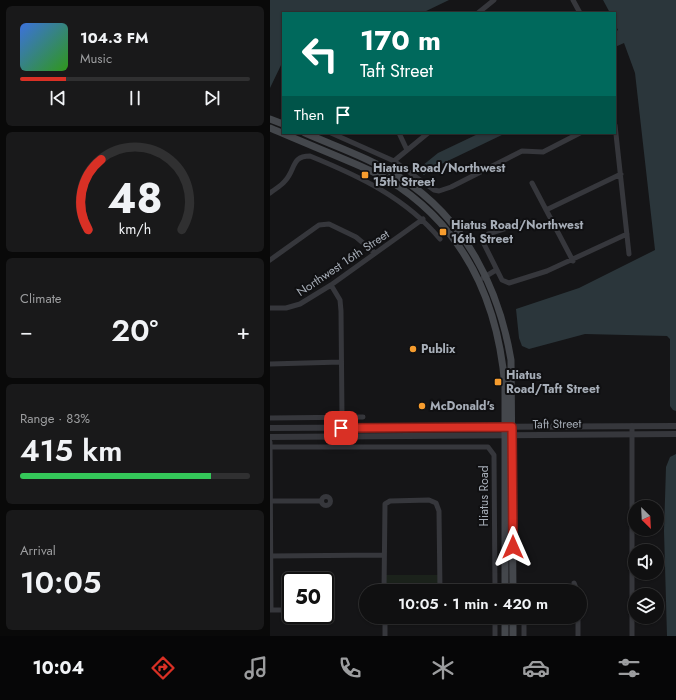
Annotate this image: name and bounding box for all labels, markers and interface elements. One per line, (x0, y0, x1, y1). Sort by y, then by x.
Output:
text: 170 m (360, 20, 441, 61)
text: 104.3 FM (80, 27, 148, 49)
icon: left (294, 28, 346, 80)
text: Music (80, 49, 112, 68)
text: Taft Street (360, 58, 433, 84)
icon: previous (47, 87, 69, 109)
icon: pause (124, 87, 146, 109)
icon: next (201, 87, 223, 109)
text: Then (294, 104, 324, 126)
icon: arrive (332, 104, 354, 126)
place label: Hiatus Road/Northwest 15th Street (373, 159, 505, 191)
text: 48 (107, 168, 163, 229)
marker: Hiatus Road/Northwest 15th Street (360, 170, 370, 180)
place label: Hiatus Road/Northwest 16th Street (451, 216, 583, 248)
text: km/h (119, 219, 151, 239)
street label: Northwest 16th Street (293, 225, 393, 301)
marker: Hiatus Road/Northwest 16th Street (438, 227, 448, 237)
text: Climate (20, 289, 61, 308)
text: 20° (111, 309, 158, 352)
text: − (20, 315, 33, 347)
text: + (236, 315, 250, 347)
place label: Publix (421, 340, 456, 358)
marker: Publix (408, 344, 418, 354)
place label: Hiatus Road/Taft Street (506, 366, 600, 398)
marker: Hiatus Road/Taft Street (493, 377, 503, 387)
place label: McDonald's (430, 397, 495, 415)
marker: McDonald's (417, 401, 427, 411)
text: Range · 83% (20, 409, 90, 428)
pin (324, 411, 358, 445)
street label: Taft Street (532, 415, 582, 433)
icon: arrive (330, 417, 352, 439)
text: 415 km (20, 429, 122, 472)
street label: Hiatus Road (475, 466, 493, 526)
north arrow (628, 500, 664, 536)
map controls (628, 500, 664, 624)
position arrow (492, 526, 534, 568)
text: Arrival (20, 541, 56, 560)
button: sound (628, 544, 664, 580)
text: 10:05 (20, 561, 101, 604)
speed limit sign: 50 (282, 572, 334, 624)
button: layers (628, 588, 664, 624)
text: 10:05 · 1 min · 420 m (398, 593, 548, 615)
icon: directions (149, 654, 177, 682)
icon: music (242, 654, 270, 682)
icon: phone (336, 654, 364, 682)
icon: climate (429, 654, 457, 682)
icon: car (522, 654, 550, 682)
icon: filters (615, 654, 643, 682)
text: 10:04 (33, 655, 84, 681)

